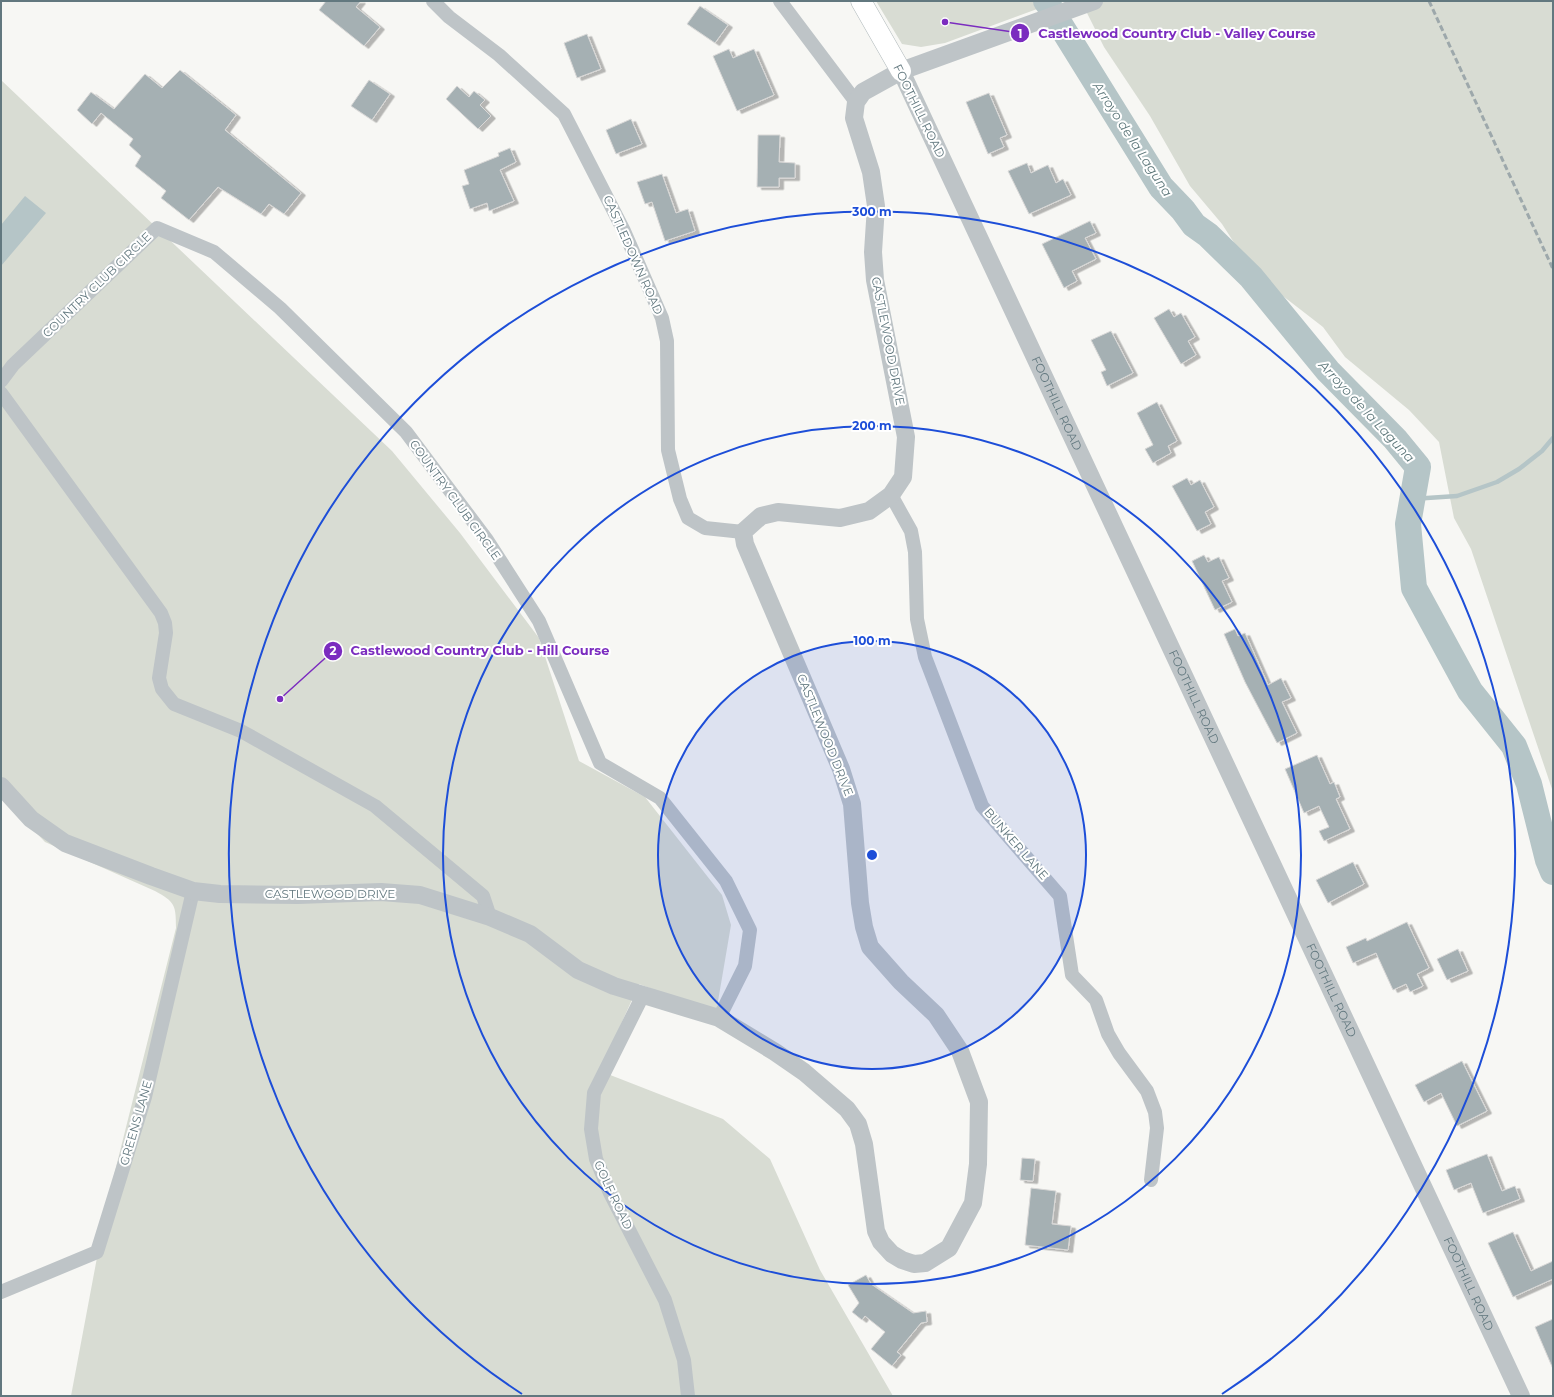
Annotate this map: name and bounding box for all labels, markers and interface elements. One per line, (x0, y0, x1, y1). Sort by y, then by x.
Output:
callout: Castlewood Country Club - Valley Course (1010, 21, 1324, 46)
text: Castlewood Country Club - Valley Course (1038, 25, 1316, 41)
text: 1 (1018, 26, 1022, 41)
street label: FOOTHILL ROAD (890, 62, 949, 160)
water label: Arroyo de la Laguna (1089, 78, 1176, 199)
street label: CASTLEDOWN ROAD (600, 193, 667, 317)
text: 300 m (851, 204, 892, 219)
street label: COUNTRY CLUB CIRCLE (39, 229, 154, 340)
street label: CASTLEWOOD DRIVE (869, 275, 908, 406)
street label: FOOTHILL ROAD (1029, 354, 1085, 453)
water label: Arroyo de la Laguna (1315, 356, 1418, 465)
text: 200 m (852, 418, 892, 433)
street label: COUNTRY CLUB CIRCLE (407, 437, 504, 563)
text: 100 m (854, 633, 890, 648)
callout: Castlewood Country Club - Hill Course (323, 638, 618, 663)
text: Castlewood Country Club - Hill Course (351, 642, 609, 658)
text: 2 (329, 643, 337, 658)
street label: FOOTHILL ROAD (1166, 647, 1223, 746)
street label: CASTLEWOOD DRIVE (794, 671, 857, 798)
street label: BUNKER LANE (981, 805, 1052, 883)
centre of rings (865, 848, 879, 862)
street label: CASTLEWOOD DRIVE (265, 886, 395, 901)
street label: FOOTHILL ROAD (1303, 941, 1360, 1040)
street label: GREENS LANE (116, 1079, 155, 1167)
street label: GOLF ROAD (591, 1158, 636, 1232)
street label: FOOTHILL ROAD (1440, 1234, 1497, 1333)

